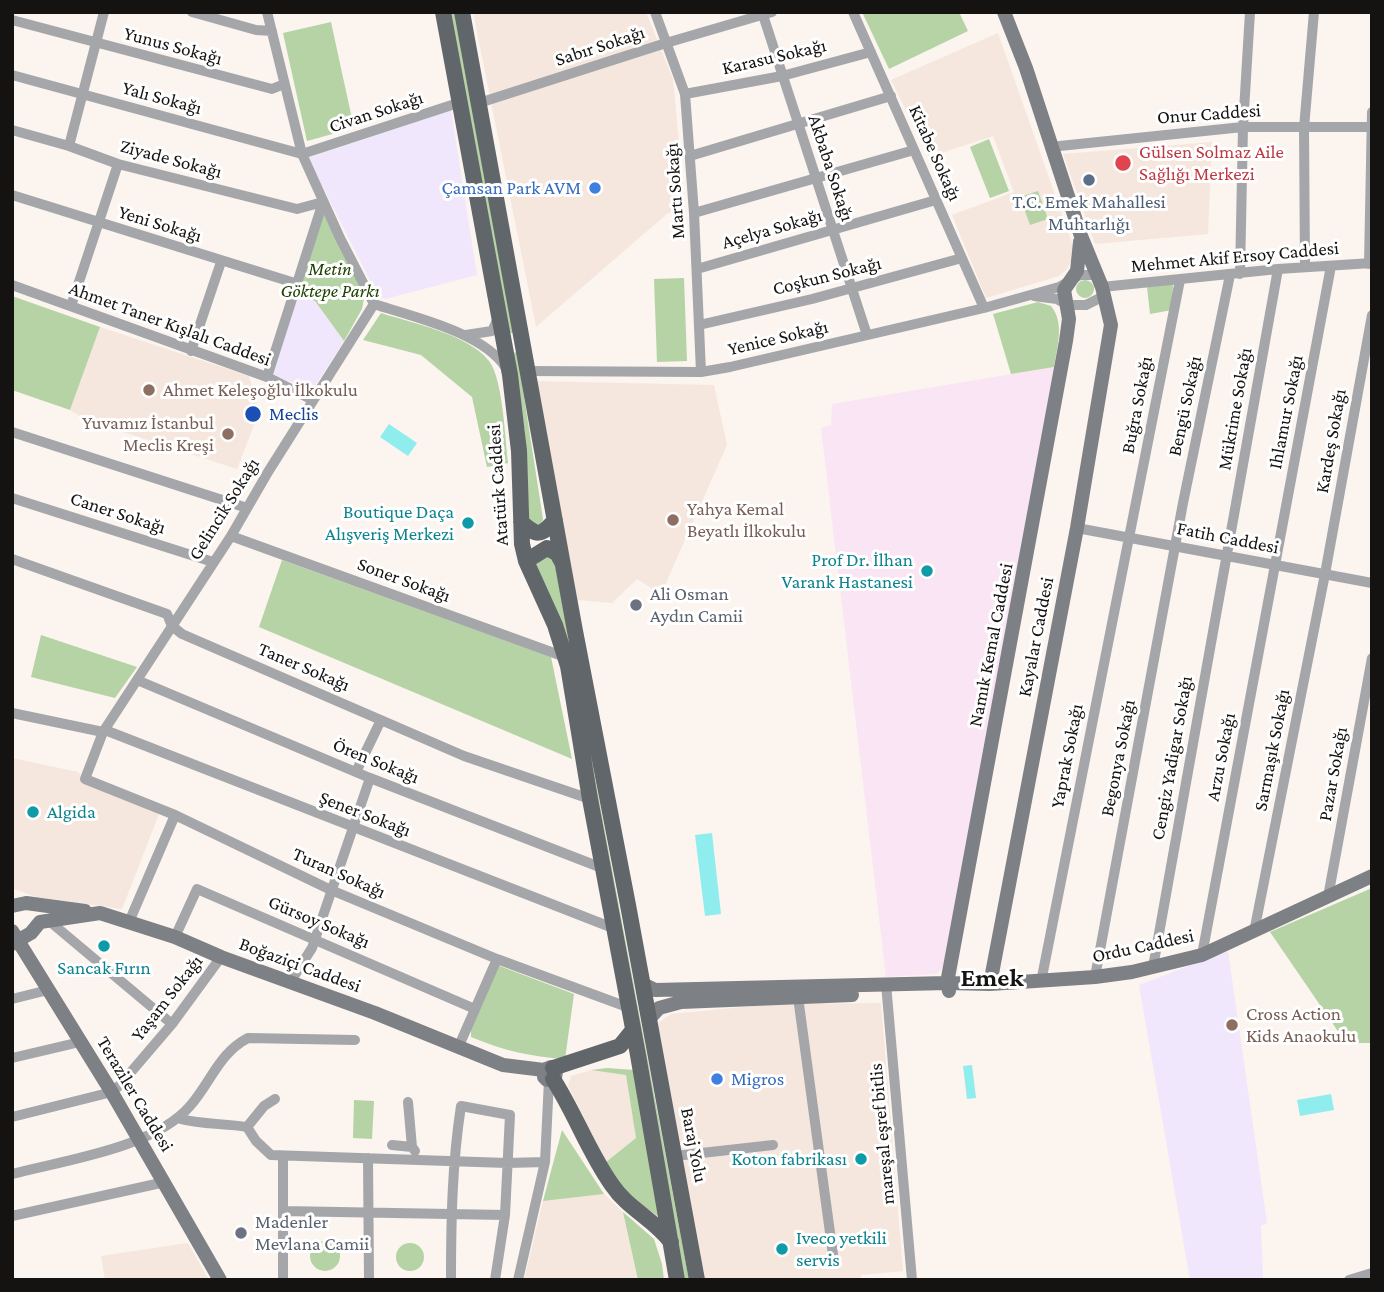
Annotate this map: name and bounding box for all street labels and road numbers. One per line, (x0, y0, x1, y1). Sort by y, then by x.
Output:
street label: Sabır Sokağı (552, 21, 648, 71)
street label: Yunus Sokağı (121, 22, 225, 70)
street label: Karasu Sokağı (720, 34, 828, 80)
street label: Yalı Sokağı (120, 76, 204, 120)
street label: Civan Sokağı (326, 86, 426, 138)
street label: Onur Caddesi (1156, 99, 1262, 129)
street label: Kitabe Sokağı (904, 101, 966, 205)
street label: Akbaba Sokağı (803, 112, 859, 224)
street label: Ziyade Sokağı (118, 134, 224, 184)
street label: Martı Sokağı (660, 142, 690, 240)
street label: Yeni Sokağı (116, 201, 204, 247)
street label: Açelya Sokağı (719, 204, 825, 254)
street label: Mehmet Akif Ersoy Caddesi (1130, 237, 1340, 277)
street label: Coşkun Sokağı (770, 252, 884, 300)
street label: Ahmet Taner Kışlalı Caddesi (66, 277, 274, 371)
street label: Yenice Sokağı (726, 315, 830, 361)
street label: Mükrime Sokağı (1213, 346, 1257, 472)
street label: Ihlamur Sokağı (1264, 353, 1308, 471)
street label: Buğra Sokağı (1116, 354, 1158, 456)
street label: Bengü Sokağı (1163, 354, 1207, 458)
street label: Kardeş Sokağı (1311, 387, 1351, 495)
street label: Atatürk Caddesi (482, 423, 514, 547)
street label: Gelincik Sokağı (184, 454, 264, 564)
street label: Caner Sokağı (67, 487, 169, 539)
street label: Fatih Caddesi (1175, 517, 1281, 559)
street label: Soner Sokağı (354, 553, 454, 607)
street label: Namık Kemal Caddesi (964, 561, 1018, 729)
street label: Kayalar Caddesi (1013, 575, 1059, 699)
street label: Taner Sokağı (255, 637, 353, 697)
street label: Cengiz Yadigar Sokağı (1146, 674, 1198, 842)
street label: Sarmaşık Sokağı (1249, 687, 1295, 813)
street label: Begonya Sokağı (1095, 698, 1141, 818)
street label: Yaprak Sokağı (1046, 702, 1088, 810)
street label: Arzu Sokağı (1201, 711, 1241, 803)
street label: Pazar Sokağı (1313, 725, 1353, 823)
street label: Ören Sokağı (329, 733, 423, 789)
street label: Şener Sokağı (316, 786, 414, 842)
street label: Turan Sokağı (289, 842, 389, 904)
street label: Gürsoy Sokağı (265, 890, 373, 954)
street label: Ordu Caddesi (1090, 924, 1196, 968)
street label: Boğaziçi Caddesi (236, 932, 364, 998)
street label: Yaşam Sokağı (126, 950, 208, 1046)
street label: Teraziler Caddesi (92, 1032, 178, 1156)
street label: mareşal eşref bitlis (864, 1062, 900, 1206)
street label: Baraj Yolu (676, 1106, 712, 1184)

